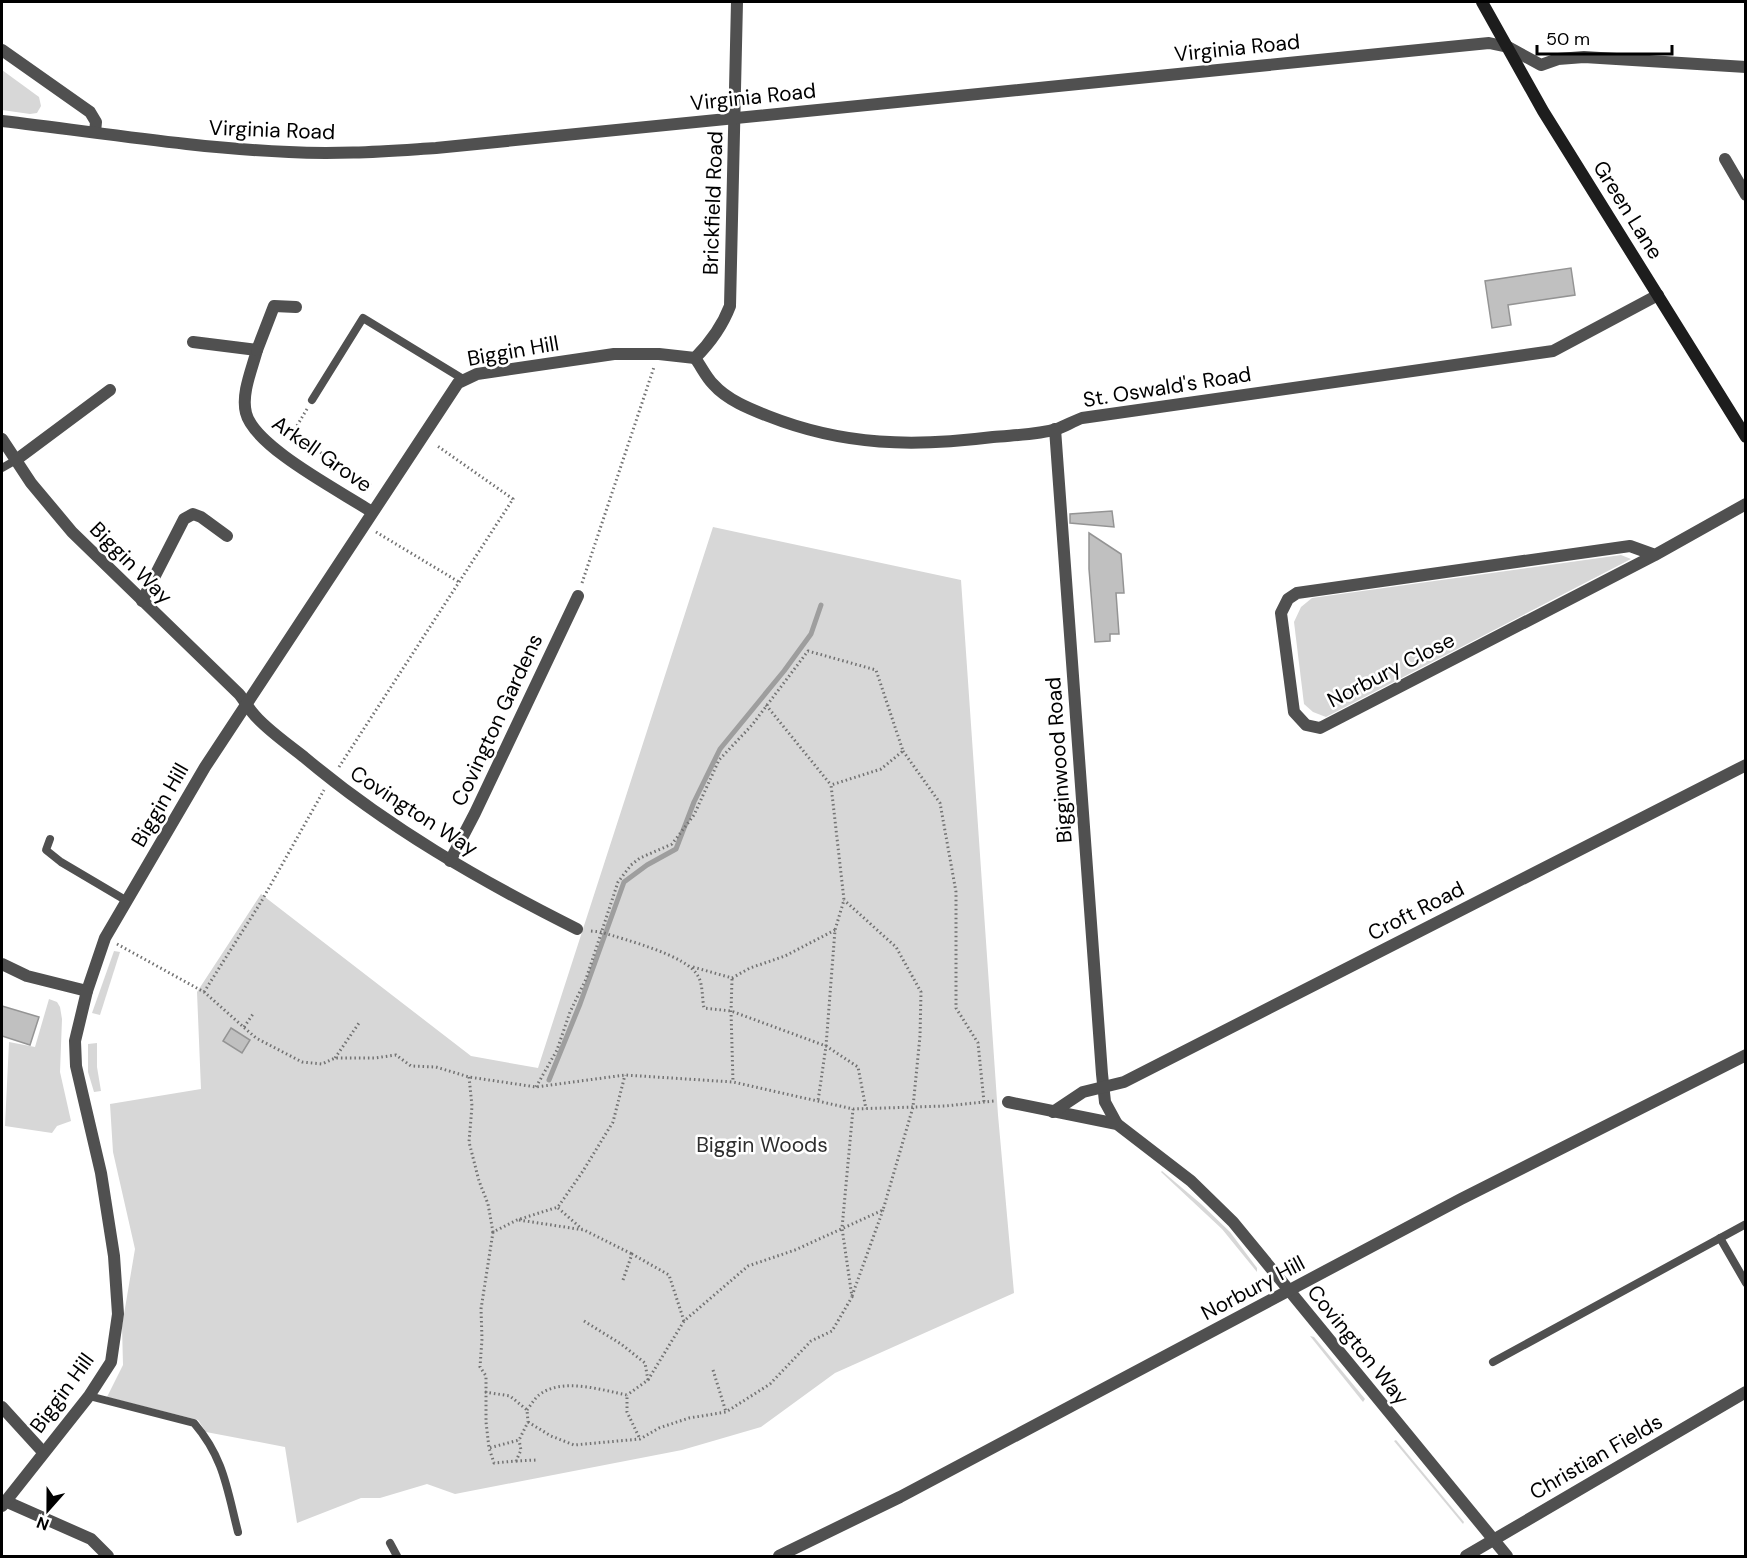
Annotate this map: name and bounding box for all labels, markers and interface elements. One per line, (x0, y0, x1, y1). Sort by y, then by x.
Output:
scale bar (1537, 18, 1672, 56)
street label: Virginia Road (1173, 27, 1301, 69)
text: 50 m (1546, 27, 1590, 51)
street label: Virginia Road (689, 76, 817, 118)
street label: Virginia Road (208, 114, 336, 146)
street label: Brickfield Road (696, 130, 730, 276)
street label: Green Lane (1587, 155, 1669, 265)
street label: Biggin Hill (465, 329, 561, 373)
street label: St. Oswald's Road (1081, 360, 1253, 414)
street label: Arkell Grove (266, 409, 378, 499)
street label: Biggin Way (84, 516, 179, 611)
street label: Norbury Close (1322, 626, 1460, 714)
street label: Covington Gardens (445, 629, 549, 811)
street label: Bigginwood Road (1039, 676, 1079, 844)
street label: Biggin Hill (125, 758, 195, 852)
street label: Covington Way (345, 759, 484, 863)
street label: Croft Road (1363, 875, 1469, 947)
park label: Biggin Woods (696, 1131, 828, 1159)
street label: Norbury Hill (1196, 1249, 1310, 1327)
street label: Covington Way (1301, 1279, 1415, 1411)
street label: Biggin Hill (23, 1347, 101, 1439)
street label: Christian Fields (1525, 1408, 1667, 1506)
north arrow (18, 1480, 78, 1540)
text: N (34, 1512, 52, 1535)

